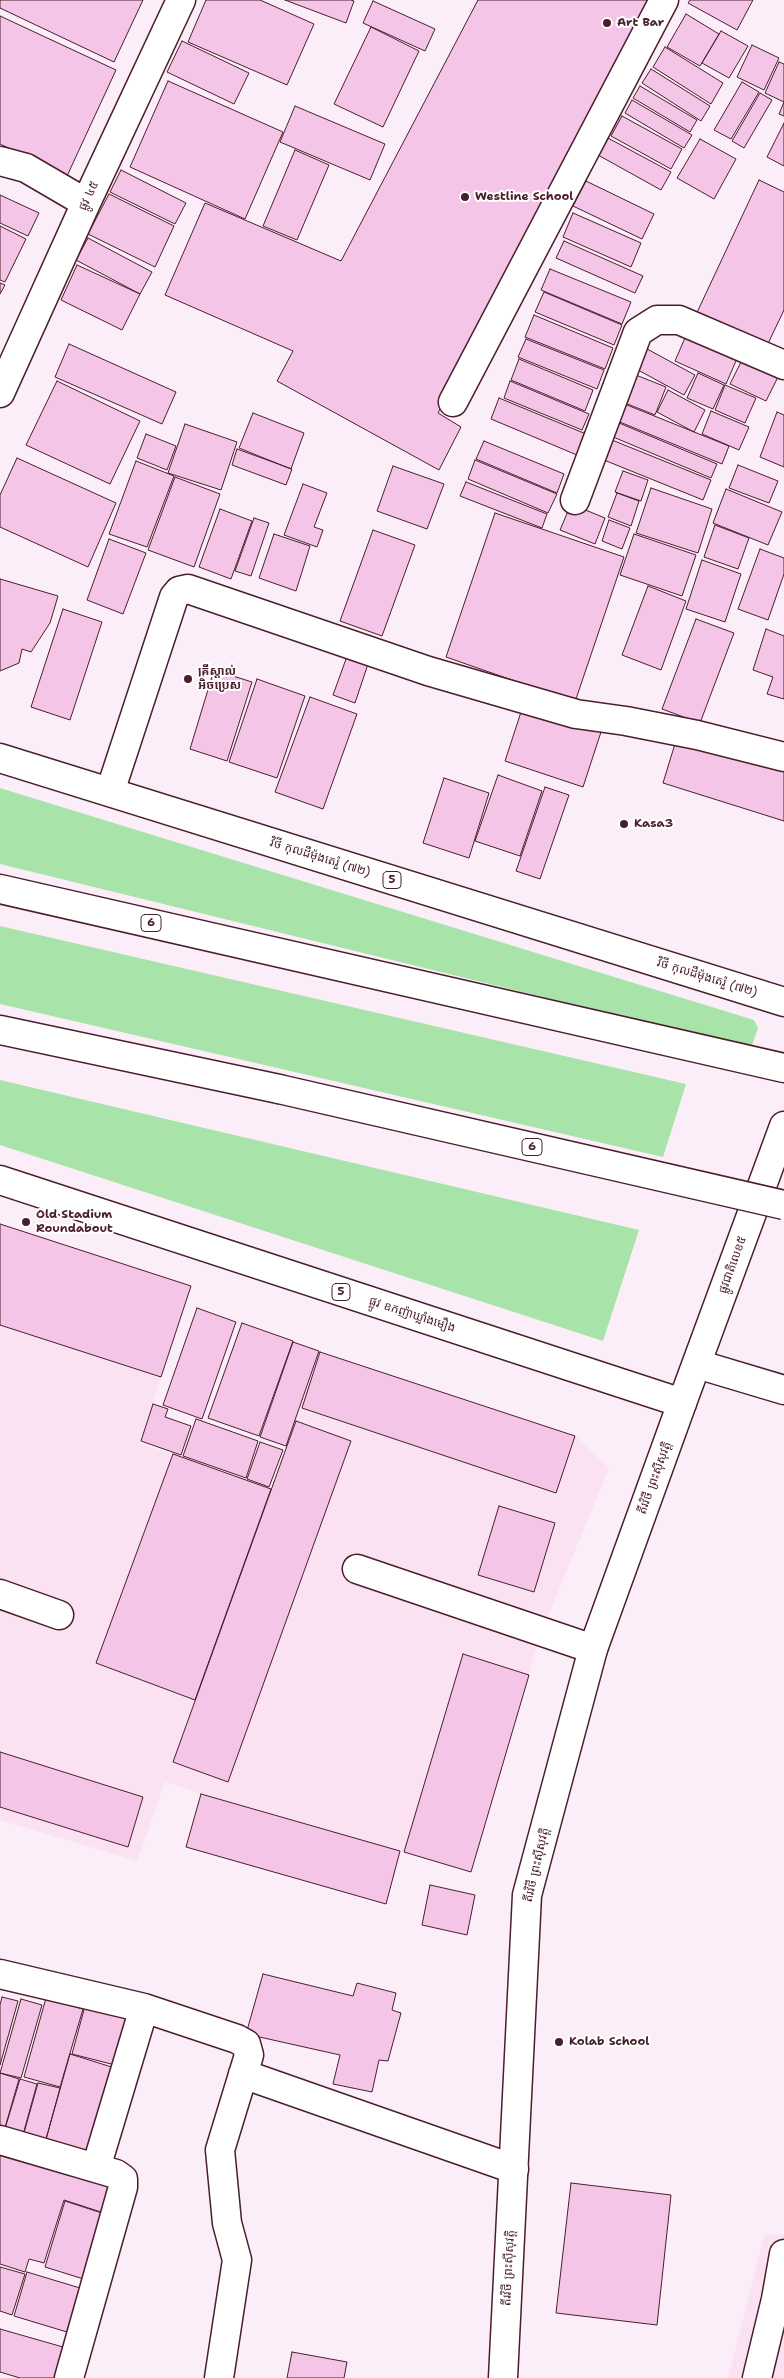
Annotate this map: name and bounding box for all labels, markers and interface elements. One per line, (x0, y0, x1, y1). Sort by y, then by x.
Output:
place label: Art Bar (617, 16, 664, 30)
marker: Art Bar (601, 17, 613, 29)
street label: ផ្លូវ ៤៥ (76, 179, 102, 213)
place label: Westline School (475, 190, 574, 204)
marker: Westline School (459, 191, 471, 203)
place label: គ្រីស្តាល់ អិចប្រេស (198, 665, 241, 693)
marker: គ្រីស្តាល់ អិចប្រេស (182, 673, 194, 685)
place label: Kasa3 (634, 817, 673, 831)
marker: Kasa3 (618, 818, 630, 830)
street label: វិថី កុលដឺម៉ុងតេរ៉ួ (៧២) (268, 836, 372, 880)
road number: 5 (383, 872, 401, 888)
road number: 6 (141, 914, 161, 931)
street label: វិថី កុលដឺម៉ុងតេរ៉ួ (៧២) (655, 956, 759, 1000)
road number: 6 (522, 1138, 542, 1156)
place label: Old Stadium Roundabout (36, 1208, 113, 1236)
marker: Old Stadium Roundabout (20, 1216, 32, 1228)
street label: ផ្លូវជាតិលេខ៥ (716, 1234, 750, 1296)
road number: 5 (332, 1284, 350, 1300)
street label: ផ្លូវ ឧកញ៉ាឃ្លាំងមឿង (367, 1294, 457, 1336)
street label: តីរវិថី ព្រះស៊ីសុវត្តិ (635, 1440, 675, 1516)
street label: តីរវិថី ព្រះស៊ីសុវត្តិ (521, 1826, 553, 1904)
place label: Kolab School (569, 2035, 649, 2049)
marker: Kolab School (553, 2036, 565, 2048)
street label: តីរវិថី ព្រះស៊ីសុវត្តិ (500, 2230, 518, 2306)

